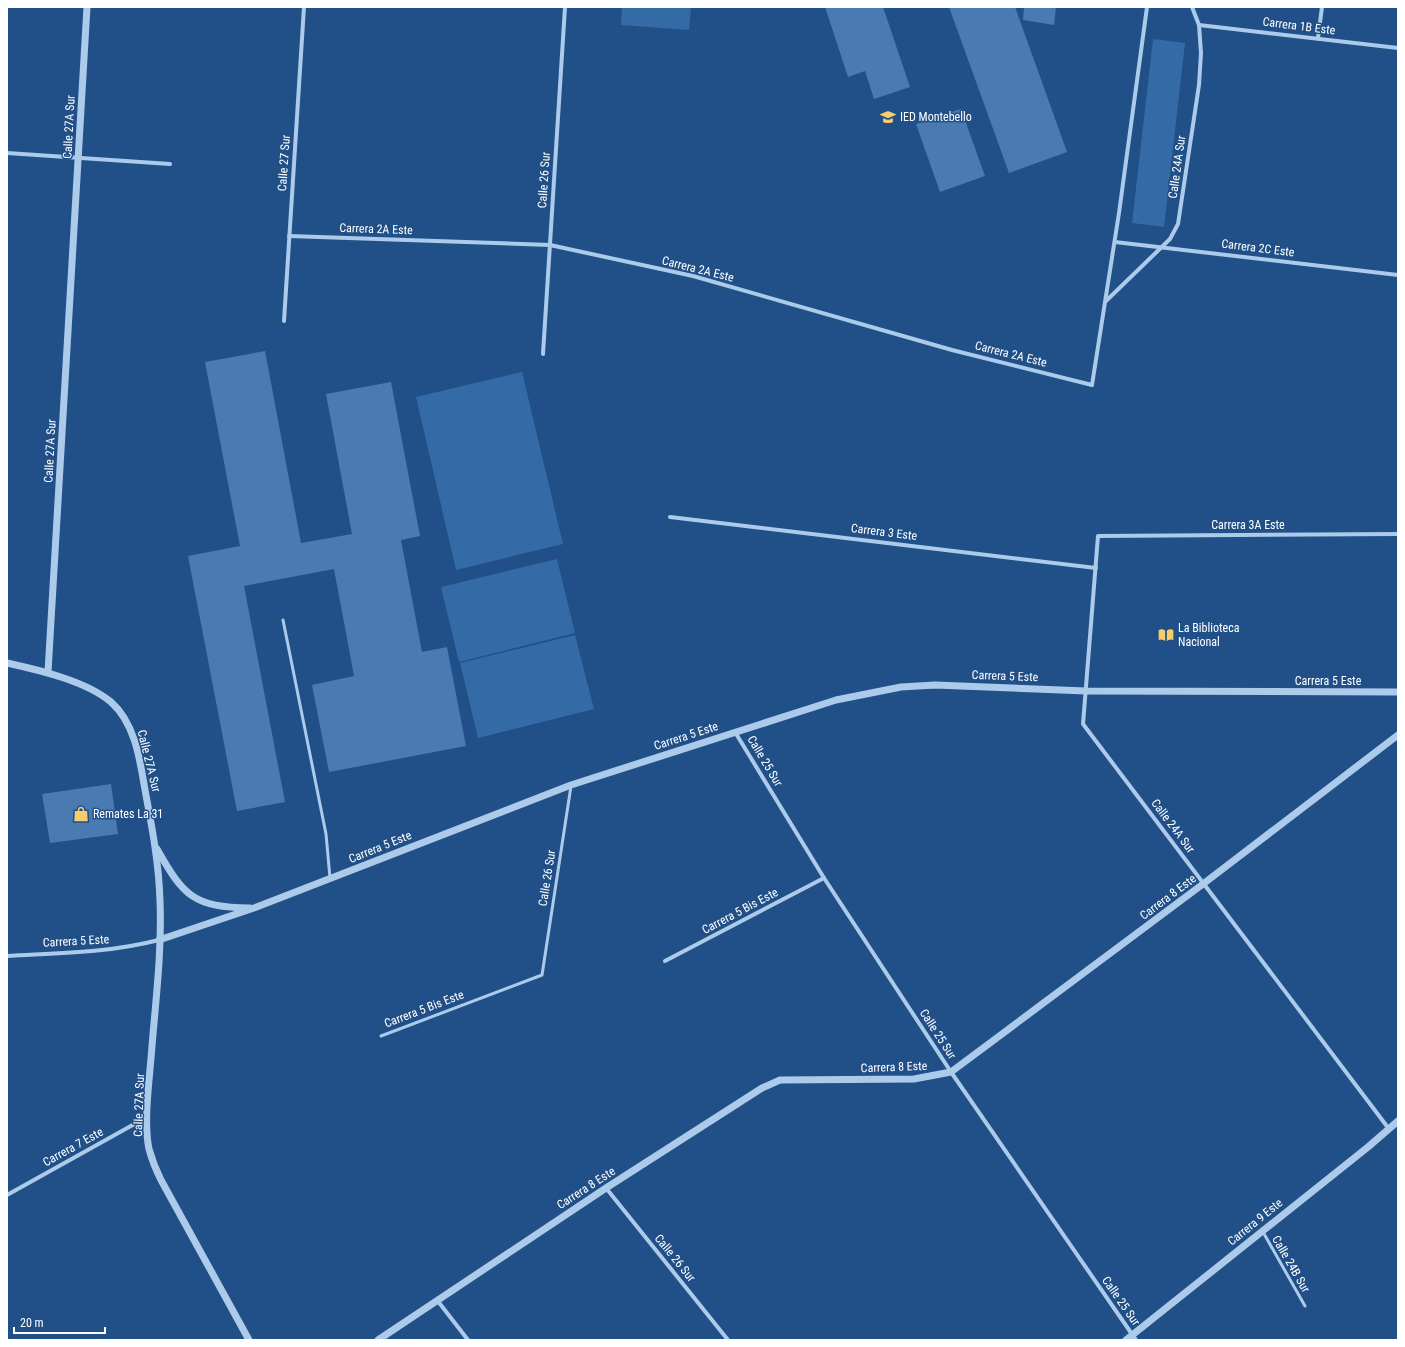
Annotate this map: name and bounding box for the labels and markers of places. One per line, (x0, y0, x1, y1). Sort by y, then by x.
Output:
school or university icon: IED Montebello (879, 108, 897, 126)
place label: IED Montebello (900, 110, 972, 124)
place label: La Biblioteca Nacional (1178, 621, 1240, 649)
library icon: La Biblioteca Nacional (1157, 626, 1175, 644)
shop icon: Remates La 31 (72, 805, 90, 823)
place label: Remates La 31 (93, 807, 163, 821)

